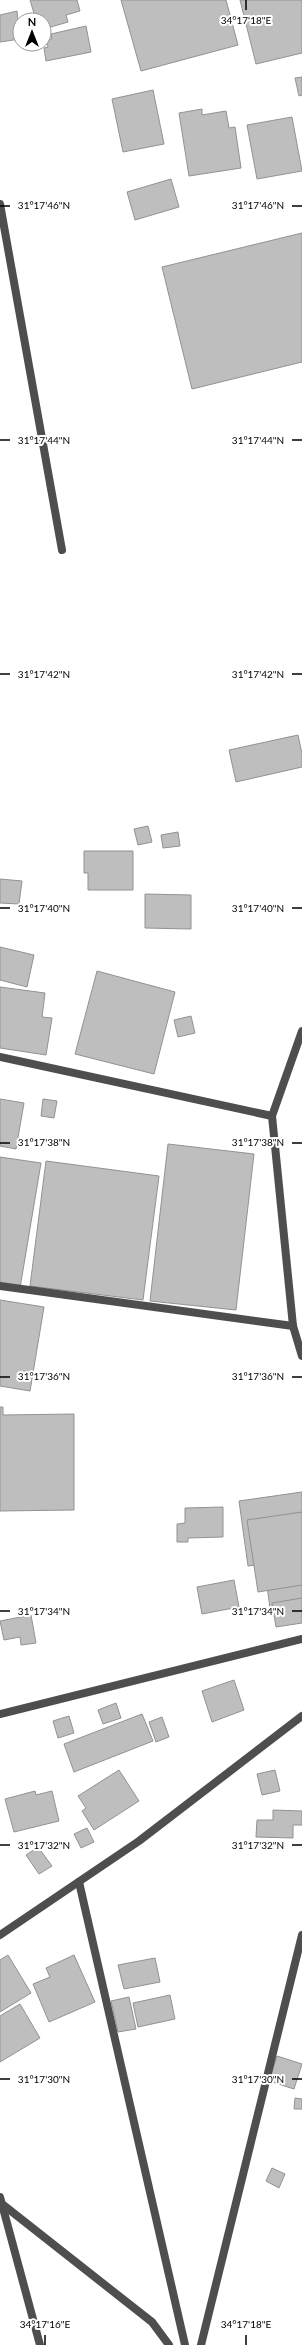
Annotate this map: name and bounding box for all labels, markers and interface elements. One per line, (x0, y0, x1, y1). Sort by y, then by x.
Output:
north arrow (12, 12, 52, 52)
text: 34°17'18"E (221, 14, 271, 26)
text: N (28, 15, 36, 28)
text: 31°17'46"N (18, 199, 70, 211)
text: 31°17'46"N (232, 199, 284, 211)
text: 31°17'44"N (18, 434, 70, 446)
text: 31°17'44"N (232, 434, 284, 446)
text: 31°17'42"N (18, 668, 70, 680)
text: 31°17'42"N (232, 668, 284, 680)
text: 31°17'40"N (18, 902, 70, 914)
text: 31°17'40"N (232, 902, 284, 914)
text: 31°17'38"N (18, 1136, 70, 1148)
text: 31°17'38"N (232, 1136, 284, 1148)
text: 31°17'36"N (18, 1370, 70, 1382)
text: 31°17'36"N (232, 1370, 284, 1382)
text: 31°17'34"N (18, 1605, 70, 1617)
text: 31°17'34"N (232, 1605, 284, 1617)
text: 31°17'32"N (18, 1839, 70, 1851)
text: 31°17'32"N (232, 1839, 284, 1851)
text: 31°17'30"N (18, 2073, 70, 2085)
text: 31°17'30"N (232, 2073, 284, 2085)
text: 34°17'16"E (20, 2318, 70, 2330)
text: 34°17'18"E (221, 2318, 271, 2330)

